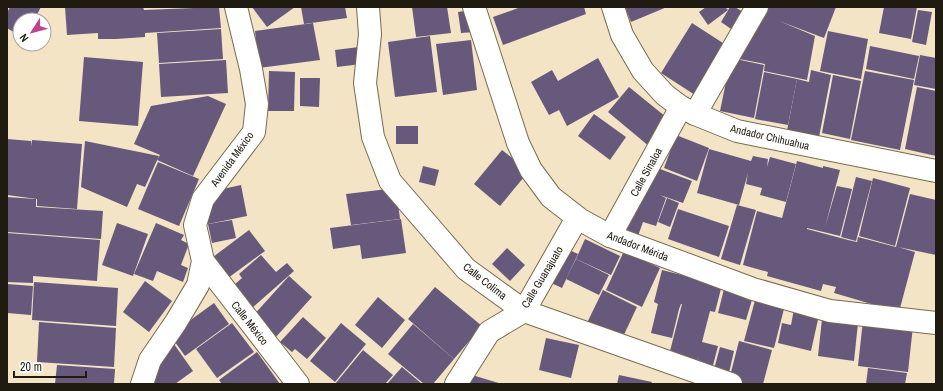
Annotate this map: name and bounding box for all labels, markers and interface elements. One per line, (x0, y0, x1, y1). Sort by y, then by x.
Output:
north arrow (12, 12, 52, 52)
text: N (16, 31, 31, 45)
street label: Andador Chihuahua (728, 121, 811, 153)
street label: Avenida México (207, 129, 257, 190)
street label: Calle Sinaloa (627, 145, 665, 199)
street label: Andador Mérida (604, 228, 671, 264)
street label: Calle Guanajuato (518, 244, 566, 310)
street label: Calle Colima (460, 260, 510, 302)
street label: Calle México (228, 298, 272, 348)
scale bar (14, 353, 86, 379)
text: 20 m (20, 359, 42, 375)

